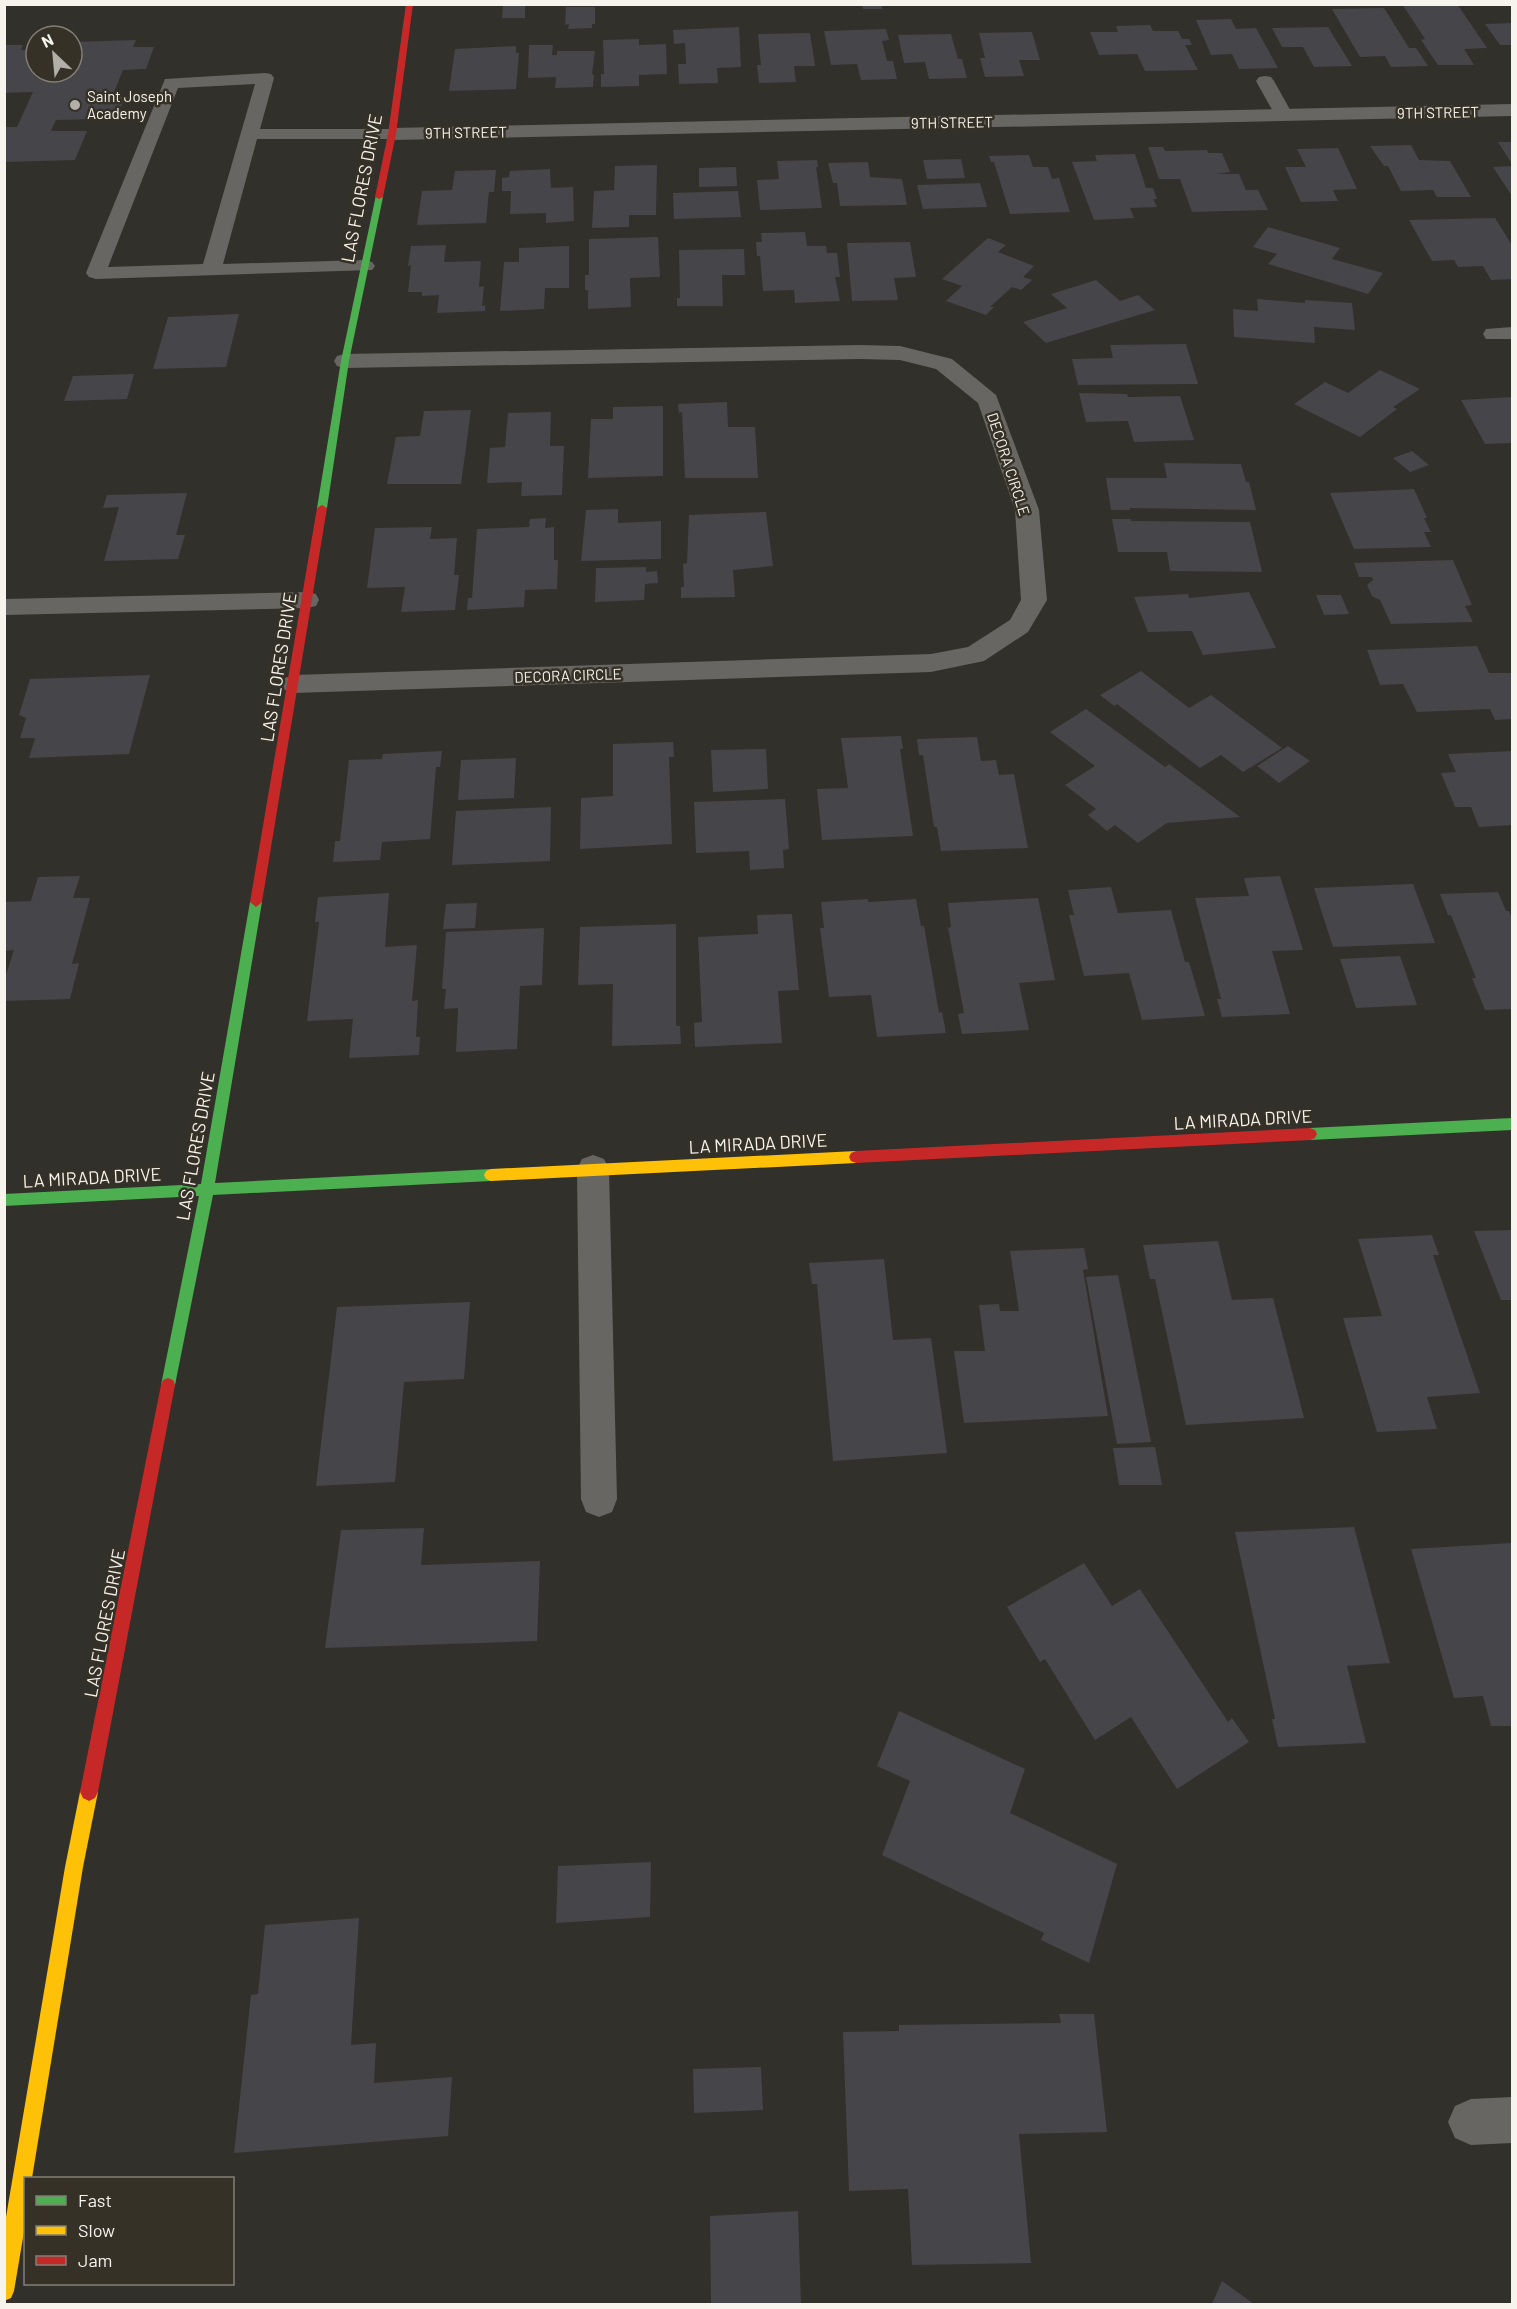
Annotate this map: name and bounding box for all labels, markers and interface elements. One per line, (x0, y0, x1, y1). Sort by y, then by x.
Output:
north arrow (24, 24, 84, 84)
text: N (38, 29, 56, 51)
place label: Saint Joseph Academy (87, 87, 172, 122)
marker: Saint Joseph Academy (68, 98, 82, 112)
street label: 9TH STREET (1397, 102, 1479, 122)
street label: LAS FLORES DRIVE (336, 112, 386, 264)
street label: 9TH STREET (911, 112, 993, 132)
street label: 9TH STREET (425, 122, 507, 142)
street label: DECORA CIRCLE (984, 410, 1034, 518)
street label: LAS FLORES DRIVE (255, 591, 301, 743)
street label: DECORA CIRCLE (514, 664, 622, 686)
street label: LAS FLORES DRIVE (171, 1070, 219, 1222)
street label: LA MIRADA DRIVE (1173, 1104, 1313, 1134)
street label: LA MIRADA DRIVE (688, 1128, 828, 1158)
street label: LA MIRADA DRIVE (22, 1162, 162, 1192)
street label: LAS FLORES DRIVE (79, 1547, 129, 1699)
legend (24, 2177, 234, 2285)
text: Fast (78, 2189, 112, 2211)
text: Slow (78, 2219, 115, 2241)
text: Jam (78, 2249, 112, 2271)

